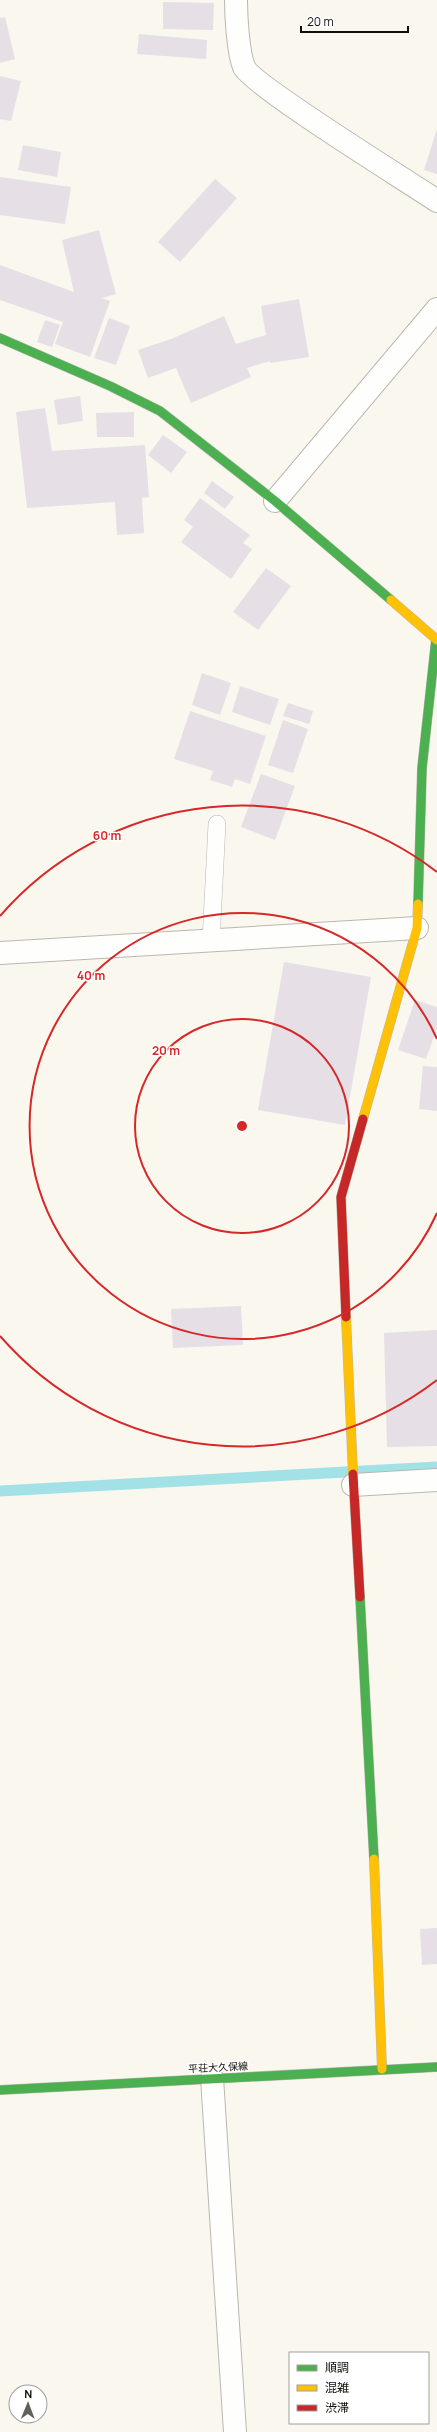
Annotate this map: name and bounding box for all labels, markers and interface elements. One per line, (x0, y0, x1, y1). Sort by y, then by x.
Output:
scale bar (301, 8, 408, 34)
text: 20 m (307, 13, 334, 30)
text: 60 m (93, 827, 121, 844)
text: 40 m (77, 967, 105, 984)
text: 20 m (152, 1042, 180, 1059)
centre of rings (235, 1119, 249, 1133)
street label: 平荘大久保線 (188, 2058, 248, 2076)
legend (289, 2352, 429, 2424)
text: 順調 (325, 2359, 349, 2376)
text: 混雑 (325, 2379, 349, 2396)
north arrow (8, 2384, 48, 2424)
text: N (24, 2386, 32, 2401)
text: 渋滞 (325, 2399, 349, 2416)

